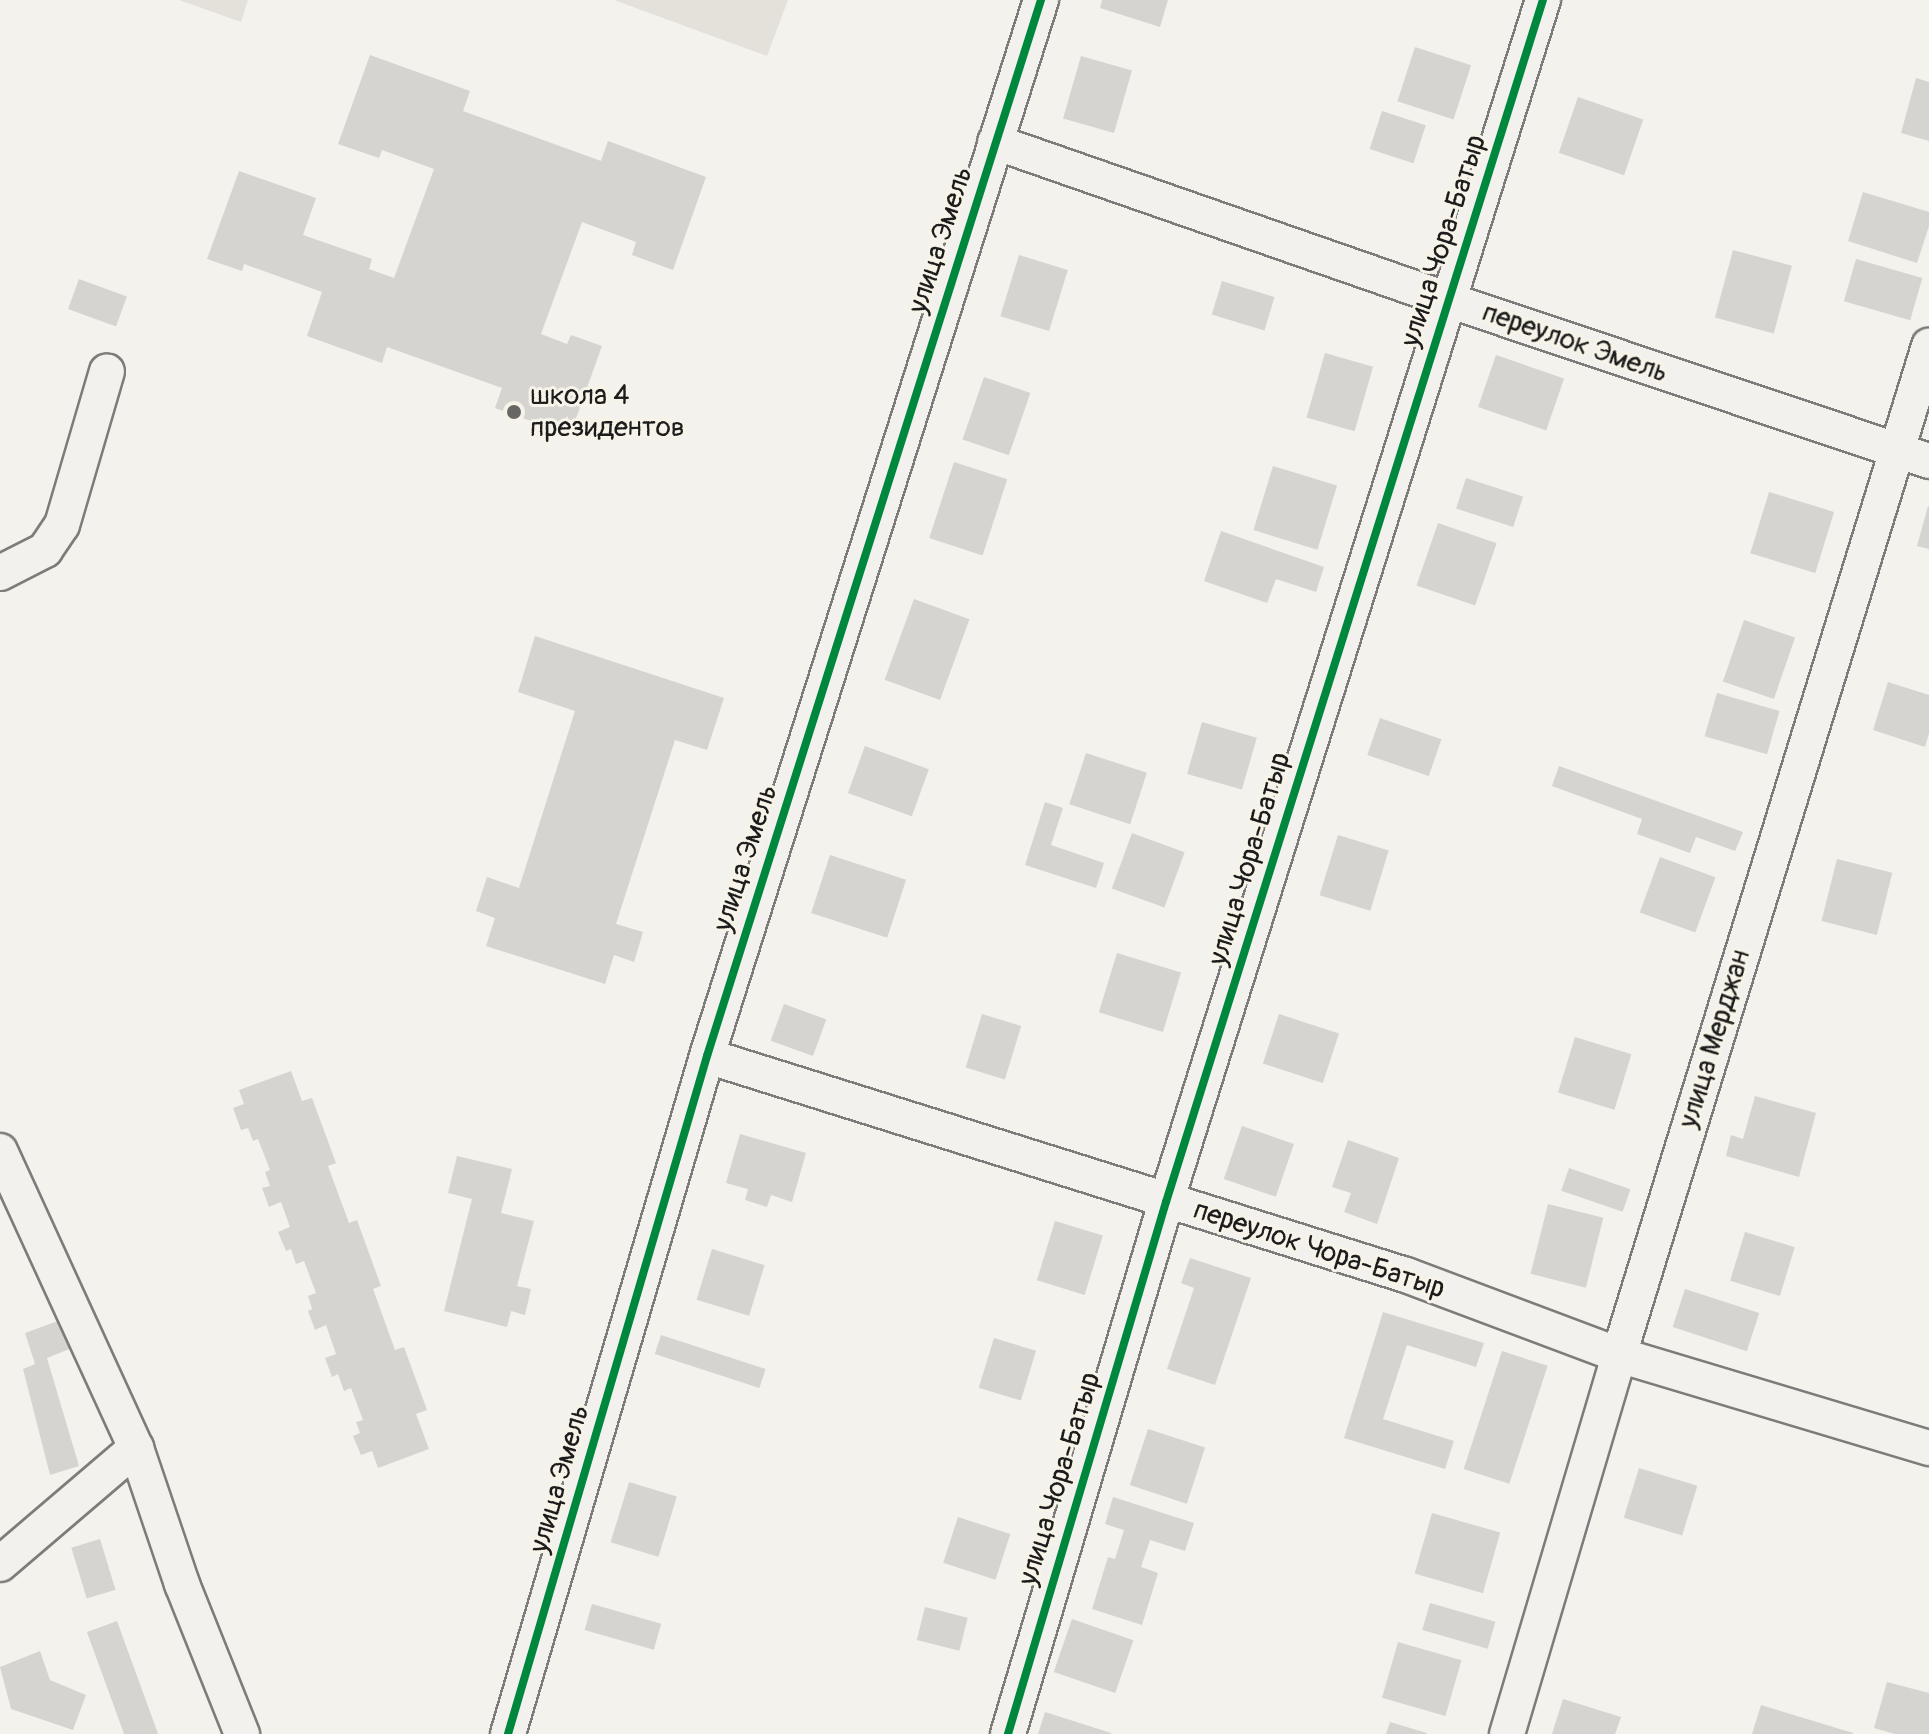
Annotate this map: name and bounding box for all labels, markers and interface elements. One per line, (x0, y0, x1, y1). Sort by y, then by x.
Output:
street label: улица Чора-Батыр (1394, 131, 1494, 351)
street label: улица Эмель (901, 162, 981, 318)
street label: переулок Эмель (1478, 296, 1672, 390)
place label: школа 4 президентов (530, 379, 685, 445)
marker: школа 4 президентов (505, 403, 523, 421)
street label: улица Чора-Батыр (1202, 748, 1298, 970)
street label: улица Эмель (706, 780, 786, 936)
street label: улица Мерджан (1672, 946, 1758, 1132)
street label: переулок Чора-Батыр (1189, 1193, 1449, 1307)
street label: улица Чора-Батыр (1012, 1368, 1108, 1590)
street label: улица Эмель (523, 1401, 597, 1557)

